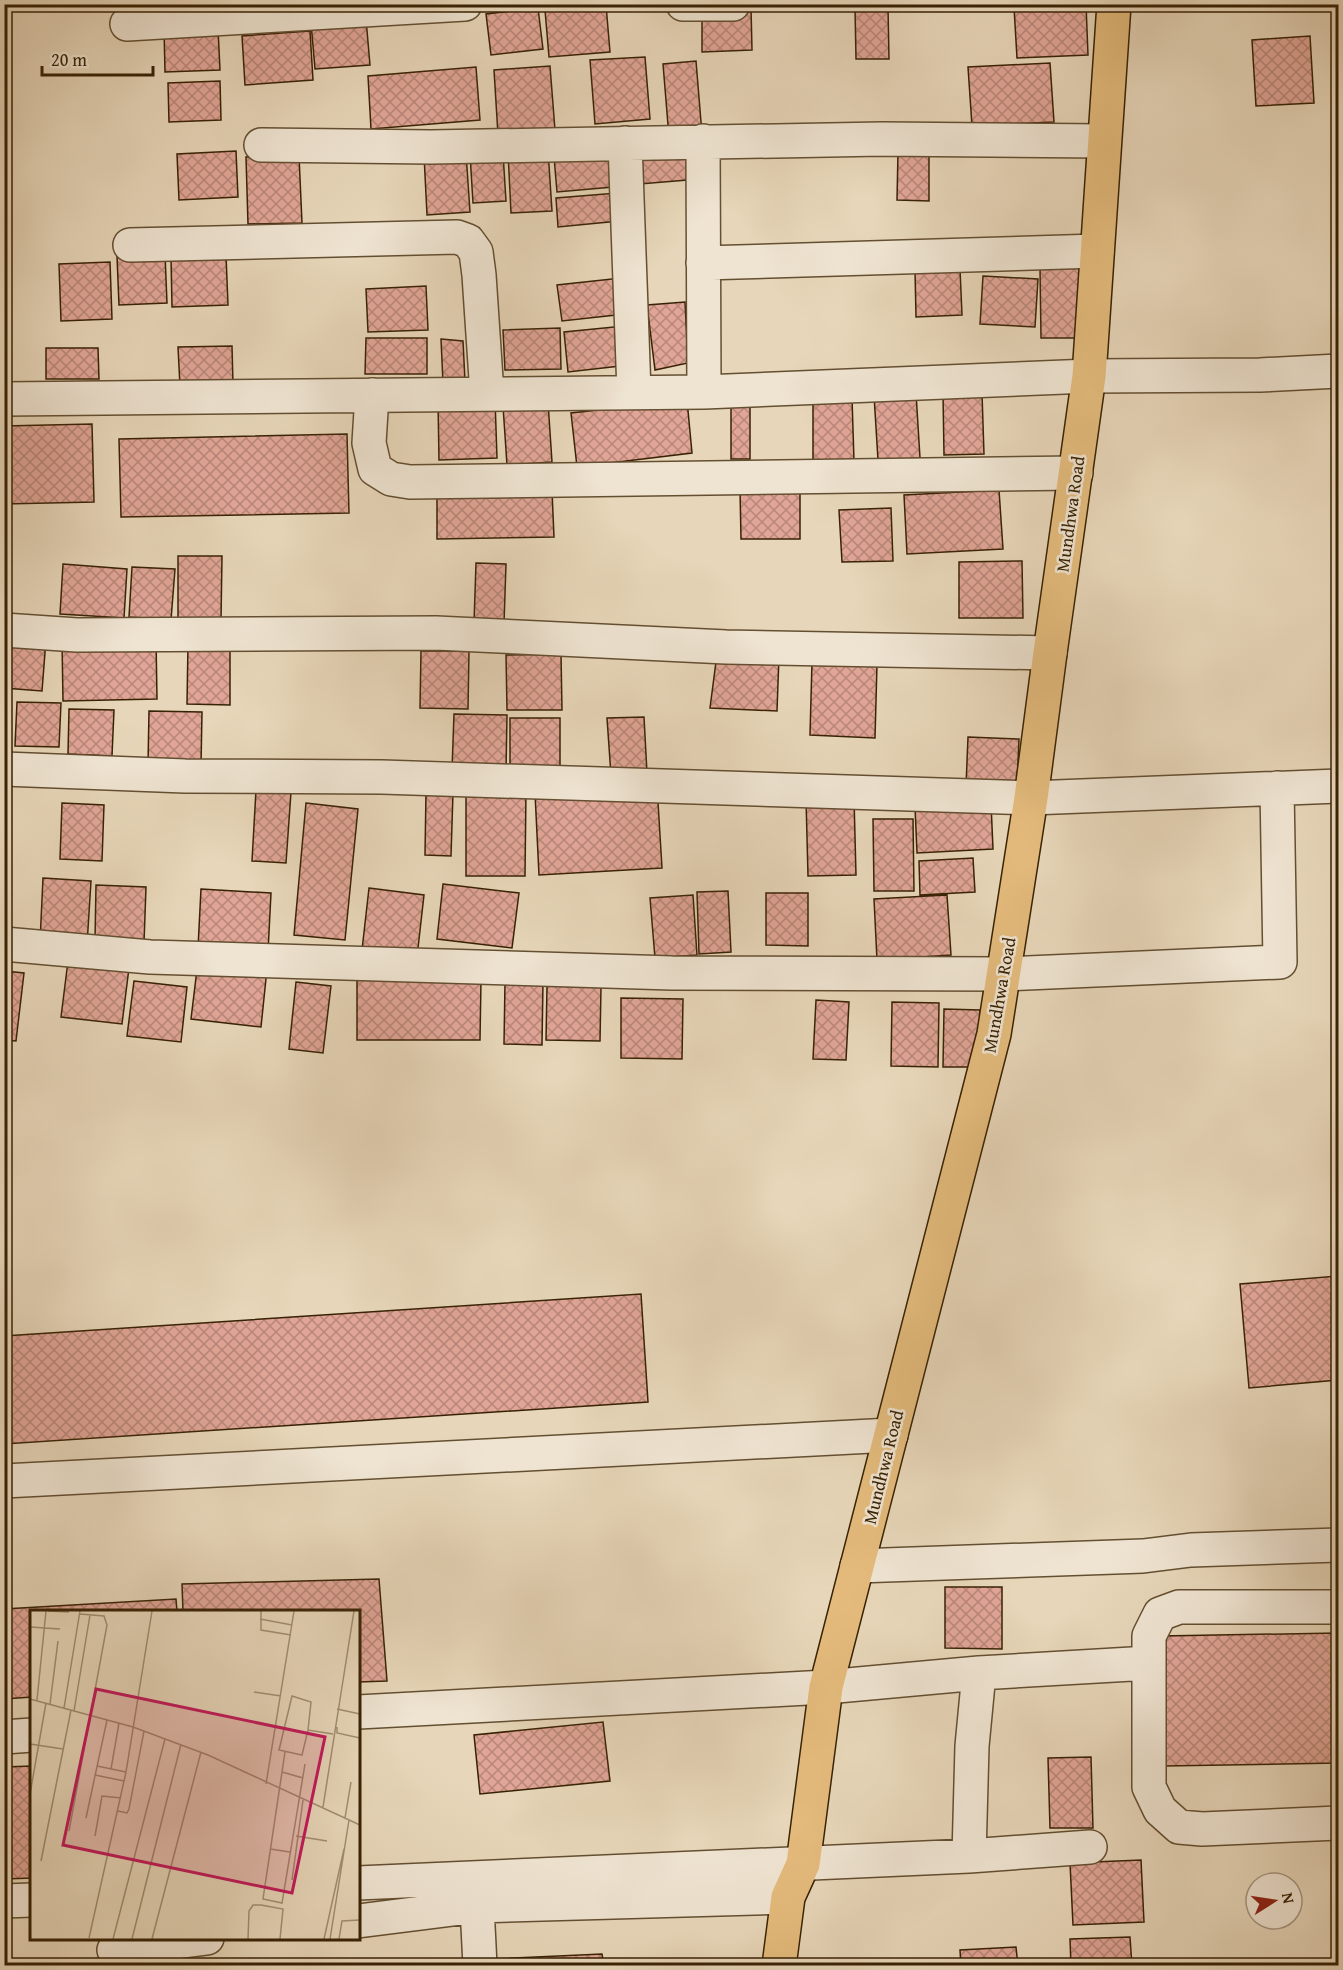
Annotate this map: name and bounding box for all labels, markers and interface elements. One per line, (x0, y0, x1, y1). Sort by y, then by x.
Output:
scale bar (42, 39, 153, 77)
text: 20 m (51, 46, 87, 73)
street label: Mundhwa Road (1048, 454, 1092, 574)
street label: Mundhwa Road (976, 935, 1023, 1055)
street label: Mundhwa Road (856, 1407, 910, 1527)
inset map (30, 1610, 360, 1940)
north arrow (1244, 1871, 1304, 1931)
text: N (1276, 1890, 1302, 1906)

